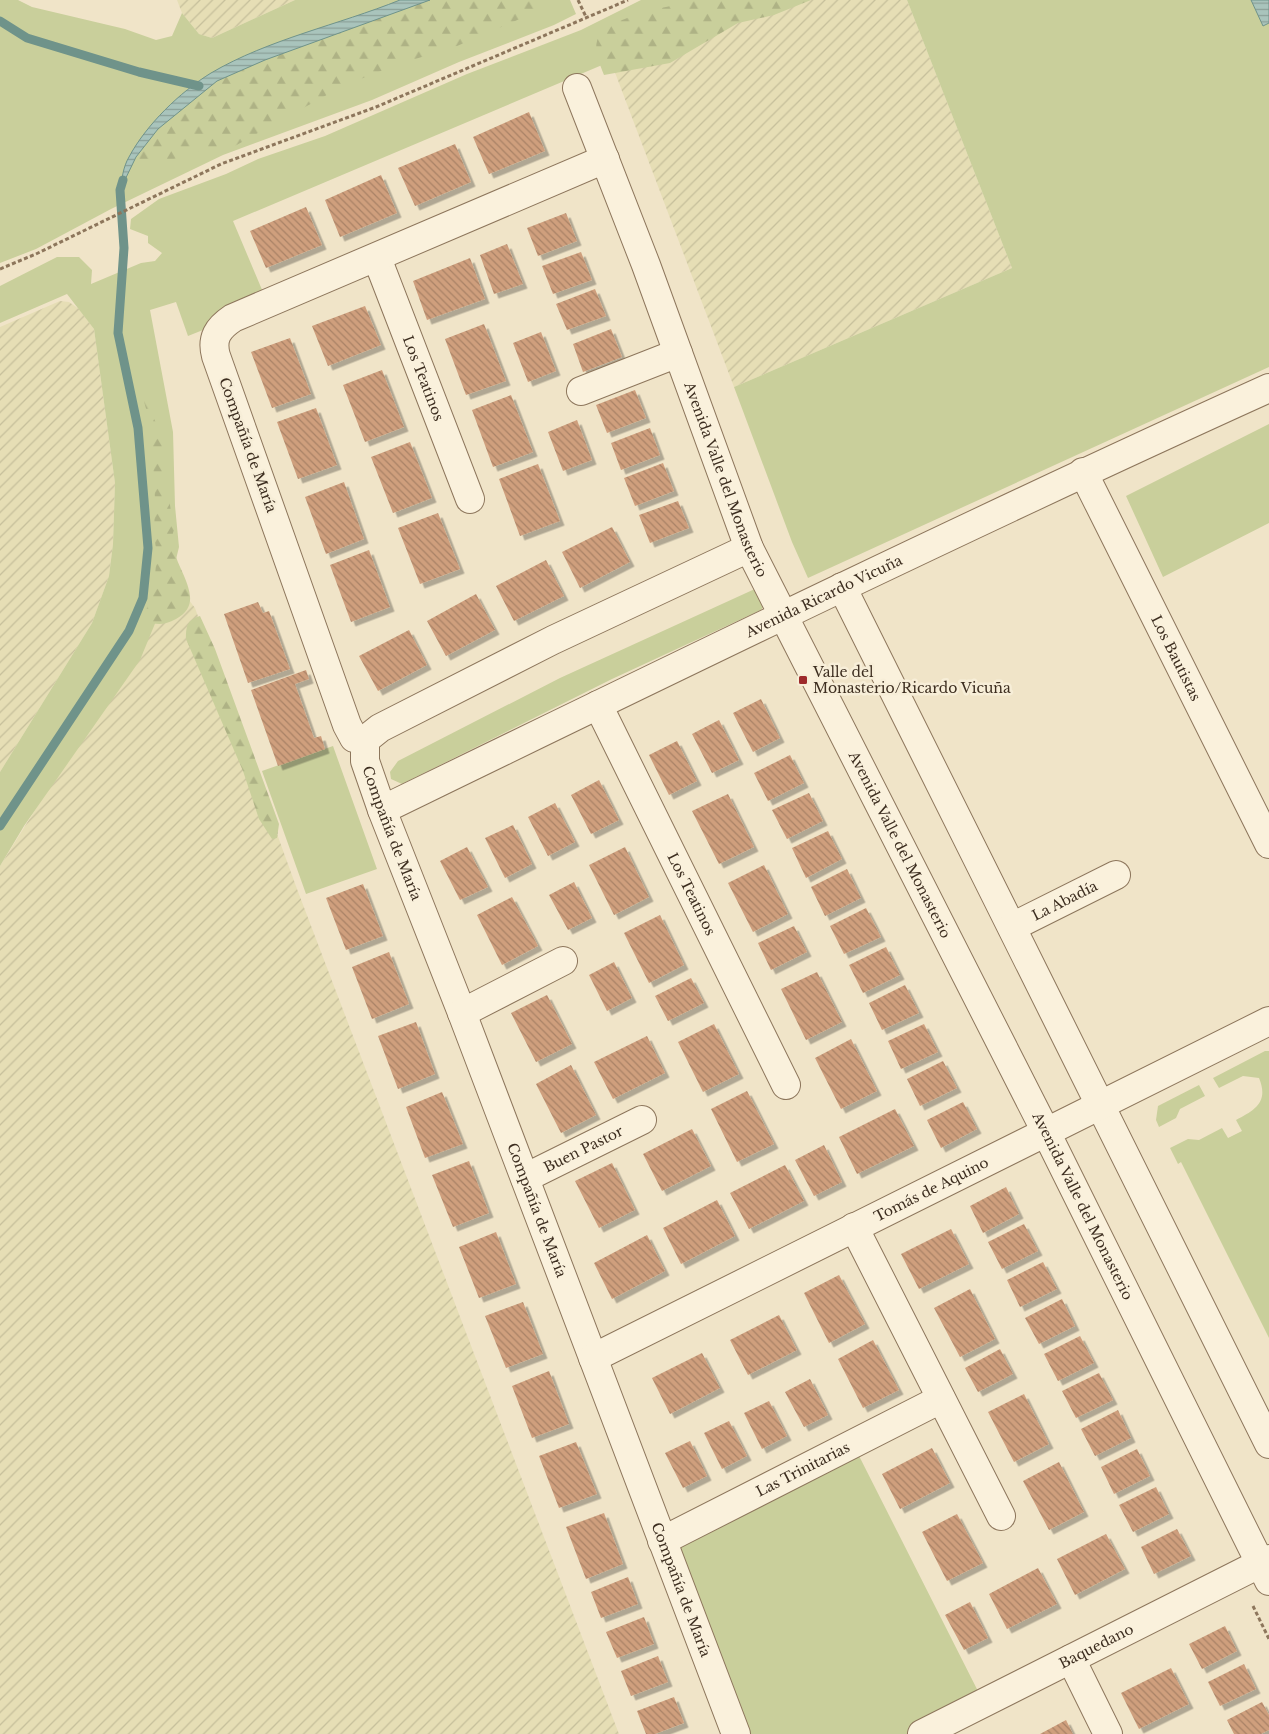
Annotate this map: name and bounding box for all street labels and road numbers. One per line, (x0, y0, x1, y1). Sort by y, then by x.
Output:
street label: Los Teatinos (399, 333, 448, 424)
street label: Compañía de María (215, 375, 281, 515)
street label: Avenida Valle del Monasterio (680, 379, 771, 580)
street label: Avenida Ricardo Vicuña (742, 551, 905, 642)
street label: Los Bautistas (1147, 612, 1205, 704)
street label: Avenida Valle del Monasterio (844, 747, 955, 941)
street label: Compañía de María (358, 763, 426, 903)
street label: Los Teatinos (664, 850, 720, 938)
street label: La Abadía (1029, 877, 1101, 925)
street label: Avenida Valle del Monasterio (1028, 1108, 1137, 1303)
street label: Buen Pastor (540, 1122, 626, 1176)
street label: Compañía de María (503, 1140, 571, 1280)
street label: Tomás de Aquino (871, 1153, 992, 1225)
street label: Las Trinitarias (753, 1438, 853, 1501)
street label: Compañía de María (647, 1520, 715, 1660)
street label: Baquedano (1056, 1620, 1136, 1672)

